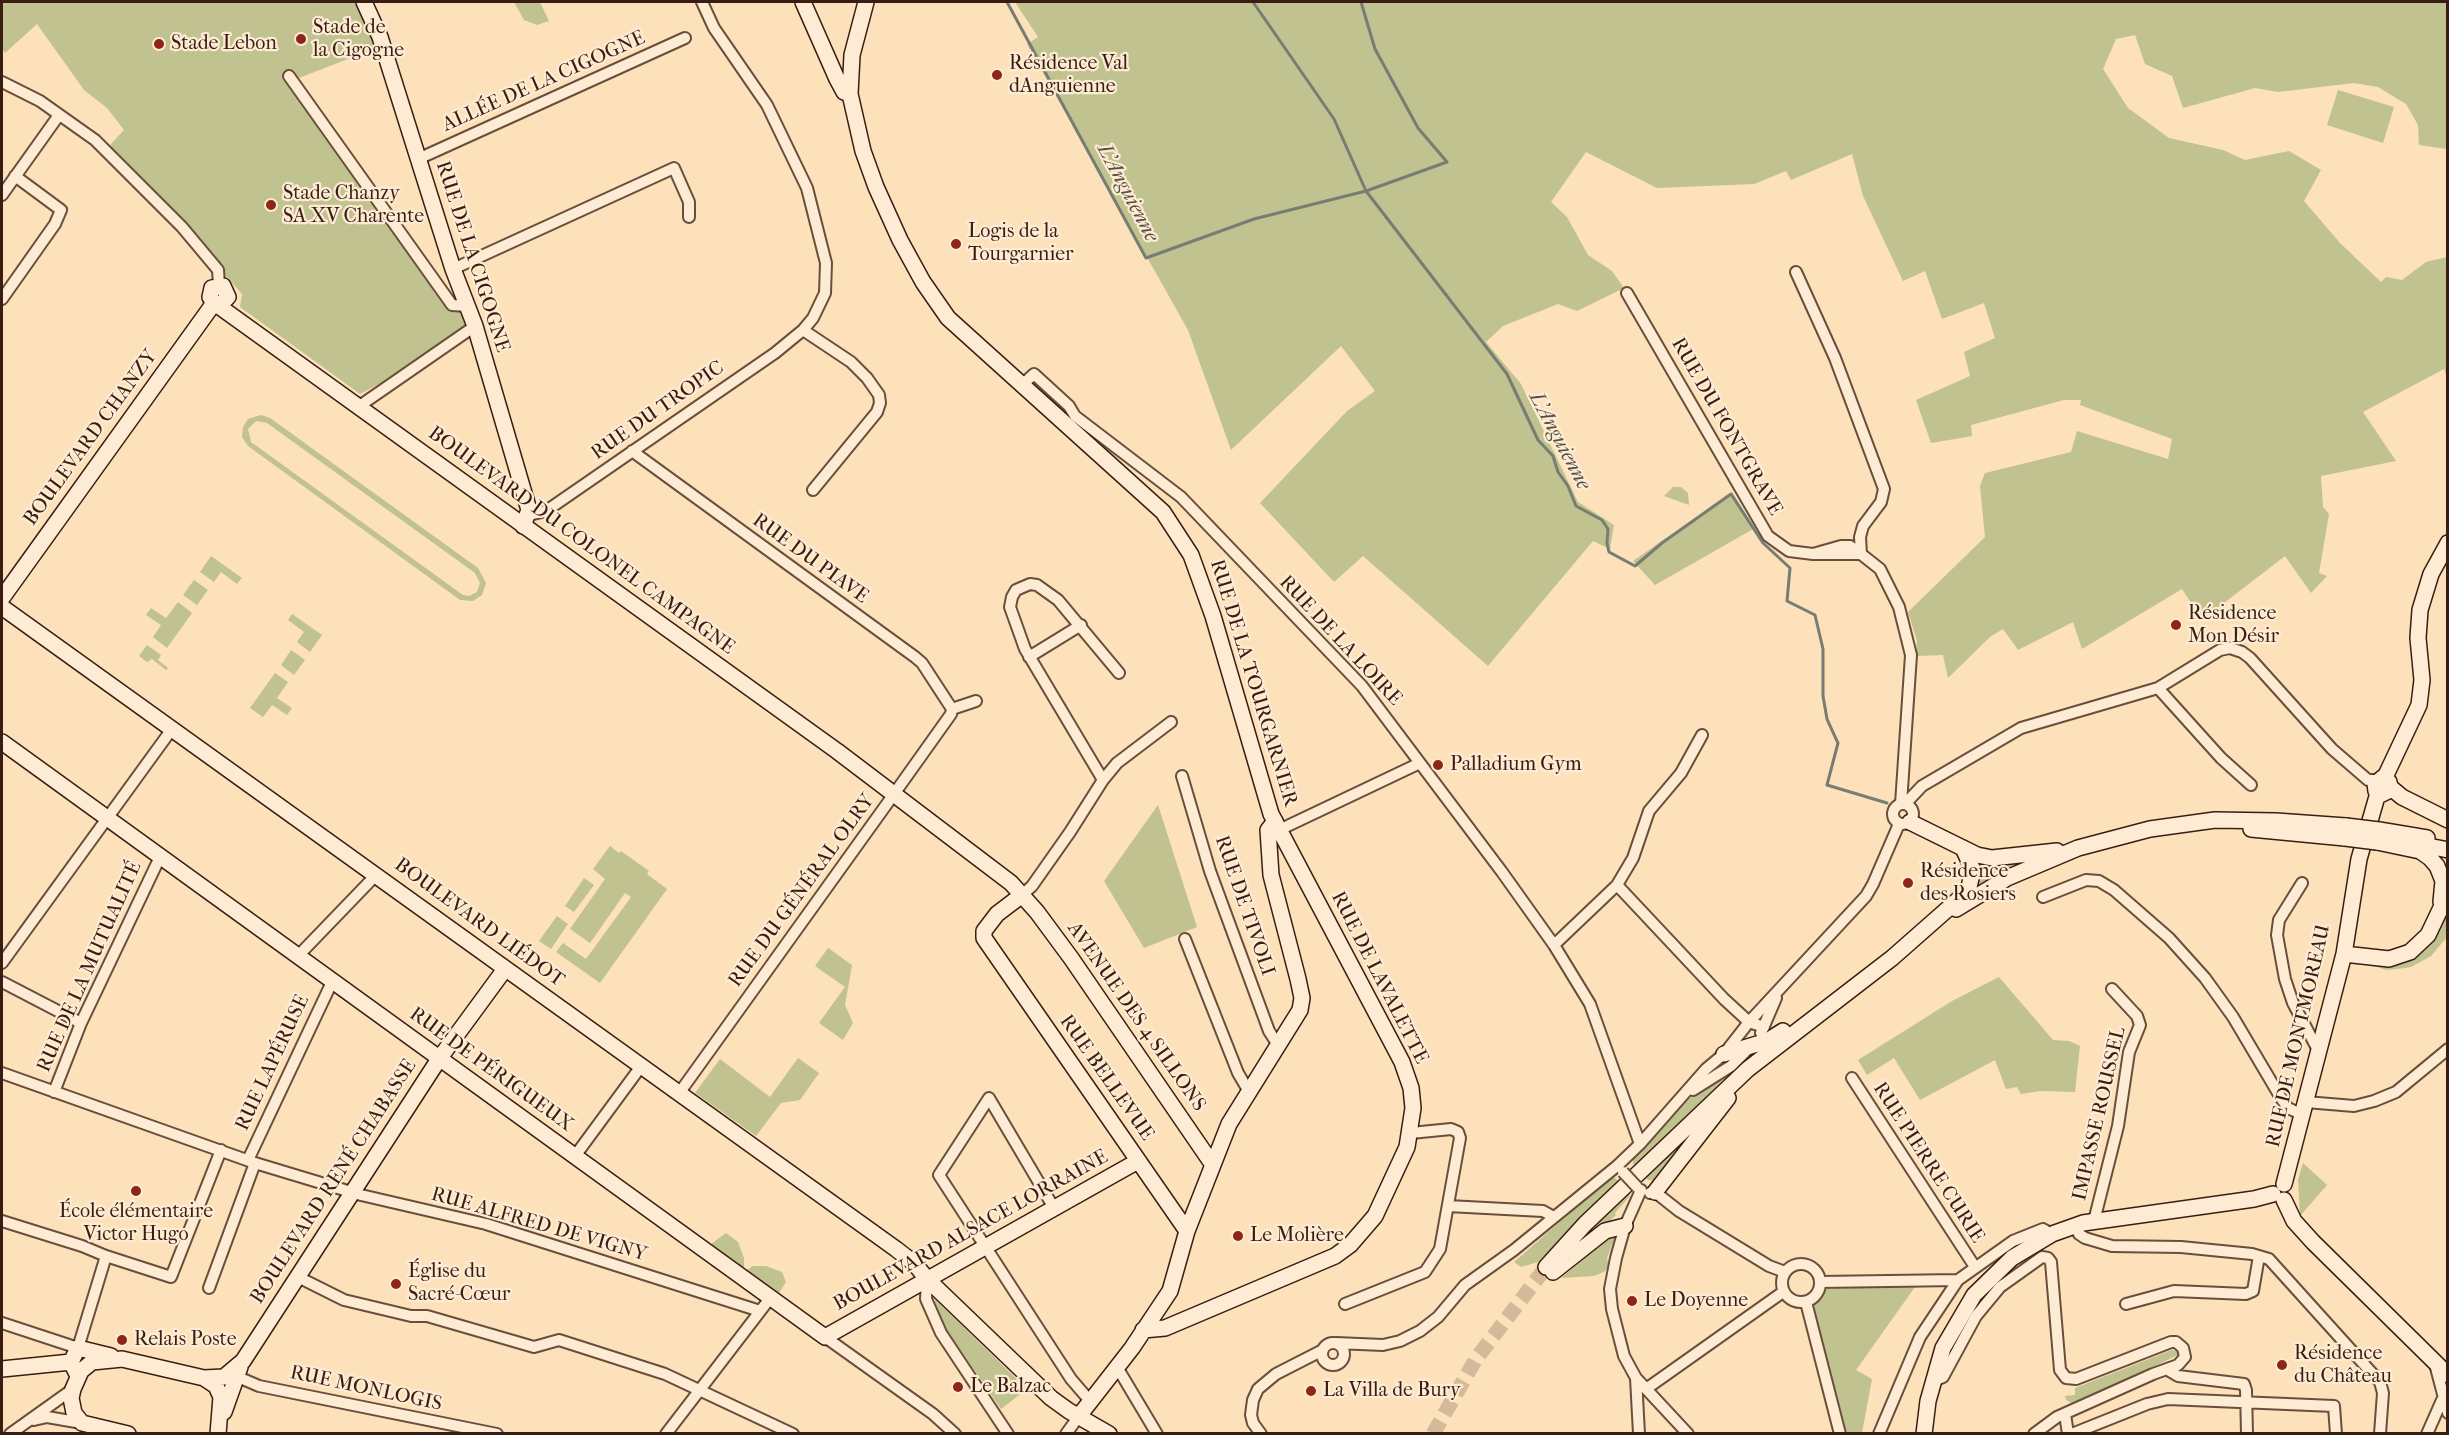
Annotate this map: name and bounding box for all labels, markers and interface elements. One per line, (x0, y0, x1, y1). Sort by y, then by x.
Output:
place label: Stade de la Cigogne (313, 16, 404, 63)
street label: ALLÉE DE LA CIGOGNE (439, 26, 649, 138)
place label: Stade Lebon (171, 32, 277, 56)
marker: Stade de la Cigogne (294, 32, 308, 46)
marker: Stade Lebon (152, 37, 166, 51)
place label: Résidence Val dAnguienne (1009, 52, 1128, 99)
marker: Résidence Val dAnguienne (990, 68, 1004, 82)
water label: L'Anguienne (1091, 140, 1163, 246)
street label: RUE DE LA CIGOGNE (430, 158, 514, 356)
place label: Stade Chanzy SA XV Charente (283, 182, 424, 229)
marker: Stade Chanzy SA XV Charente (264, 198, 278, 212)
place label: Logis de la Tourgarnier (968, 220, 1074, 267)
marker: Logis de la Tourgarnier (949, 237, 963, 251)
street label: RUE DU FONTGRAVE (1665, 334, 1787, 520)
street label: BOULEVARD CHANZY (19, 345, 163, 531)
street label: RUE DU TROPIC (587, 356, 729, 466)
water label: L'Anguienne (1523, 388, 1595, 494)
street label: BOULEVARD DU COLONEL CAMPAGNE (423, 422, 739, 660)
street label: RUE DU PIAVE (747, 509, 873, 609)
street label: RUE DE LA TOURGARNIER (1204, 557, 1302, 809)
street label: RUE DE LA LOIRE (1274, 571, 1406, 711)
place label: Résidence Mon Désir (2188, 602, 2279, 649)
marker: Résidence Mon Désir (2169, 618, 2183, 632)
place label: Palladium Gym (1450, 753, 1582, 777)
marker: Palladium Gym (1431, 758, 1445, 772)
street label: RUE DU GÉNÉRAL OLRY (724, 790, 880, 992)
street label: RUE DE TIVOLI (1209, 833, 1279, 979)
street label: BOULEVARD LIÉDOT (389, 853, 569, 993)
street label: RUE DE LA MUTUALITÉ (33, 858, 147, 1076)
place label: Résidence des Rosiers (1920, 860, 2016, 907)
marker: Résidence des Rosiers (1901, 876, 1915, 890)
street label: RUE DE LAVALETTE (1325, 888, 1433, 1068)
street label: AVENUE DES 4 SILLONS (1062, 918, 1210, 1116)
street label: RUE DE MONTMOREAU (2262, 922, 2336, 1150)
street label: RUE LAPÉRUSE (231, 991, 315, 1135)
street label: RUE DE PÉRIGUEUX (404, 1003, 578, 1137)
street label: RUE BELLEVUE (1054, 1010, 1158, 1146)
street label: IMPASSE ROUSSEL (2068, 1025, 2132, 1203)
street label: BOULEVARD RENÉ CHABASSE (246, 1055, 422, 1309)
street label: RUE PIERRE CURIE (1867, 1078, 1989, 1248)
street label: BOULEVARD ALSACE LORRAINE (830, 1145, 1112, 1317)
street label: RUE ALFRED DE VIGNY (428, 1183, 650, 1267)
marker: École élémentaire Victor Hugo (129, 1184, 143, 1198)
place label: École élémentaire Victor Hugo (59, 1200, 213, 1247)
place label: Le Molière (1250, 1224, 1344, 1248)
marker: Le Molière (1231, 1229, 1245, 1243)
place label: Église du Sacré-Cœur (408, 1260, 510, 1307)
marker: Église du Sacré-Cœur (389, 1277, 403, 1291)
place label: Le Doyenne (1644, 1289, 1748, 1313)
marker: Le Doyenne (1625, 1294, 1639, 1308)
place label: Relais Poste (134, 1328, 237, 1352)
marker: Relais Poste (115, 1333, 129, 1347)
place label: Résidence du Château (2294, 1342, 2392, 1389)
marker: Résidence du Château (2275, 1358, 2289, 1372)
street label: RUE MONLOGIS (288, 1361, 444, 1417)
place label: Le Balzac (970, 1375, 1051, 1399)
place label: La Villa de Bury (1323, 1379, 1461, 1403)
marker: Le Balzac (951, 1380, 965, 1394)
marker: La Villa de Bury (1304, 1384, 1318, 1398)

